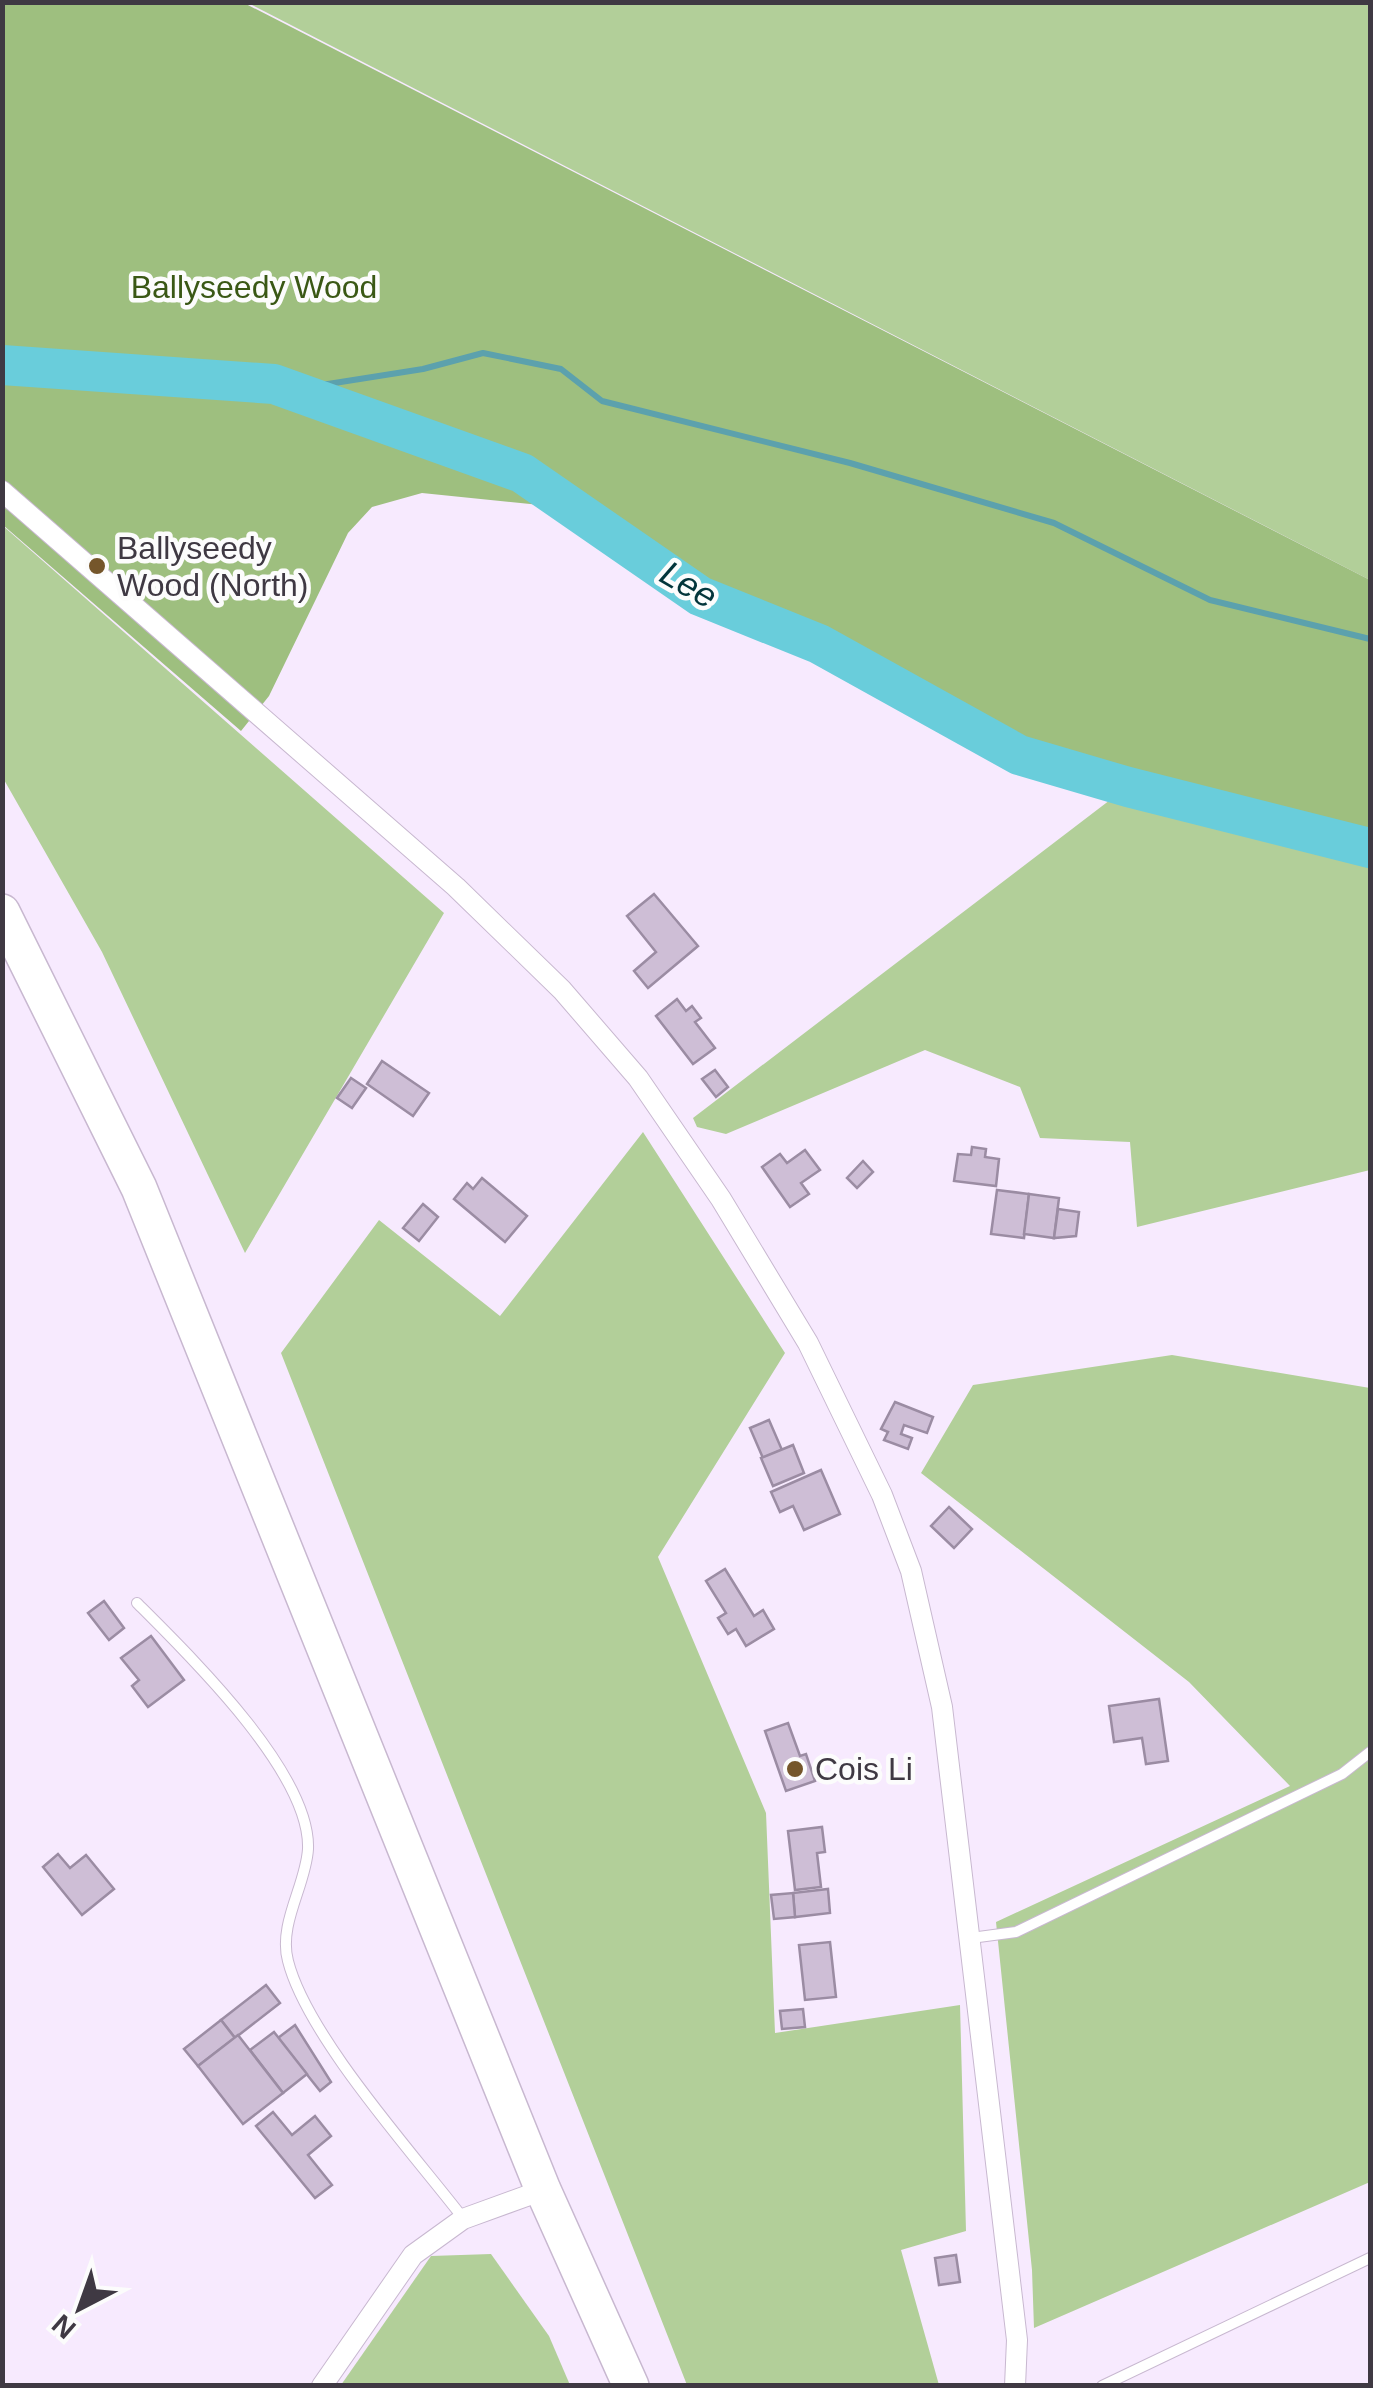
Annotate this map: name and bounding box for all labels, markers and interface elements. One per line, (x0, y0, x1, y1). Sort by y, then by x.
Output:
park label: Ballyseedy Wood (131, 269, 377, 305)
place label: Ballyseedy Wood (North) (117, 530, 308, 603)
water label: Lee (654, 553, 724, 615)
marker: Ballyseedy Wood (North) (86, 555, 108, 577)
place label: Cois Li (815, 1751, 913, 1787)
marker: Cois Li (784, 1758, 806, 1780)
north arrow (30, 2258, 130, 2358)
text: N (46, 2308, 82, 2345)

